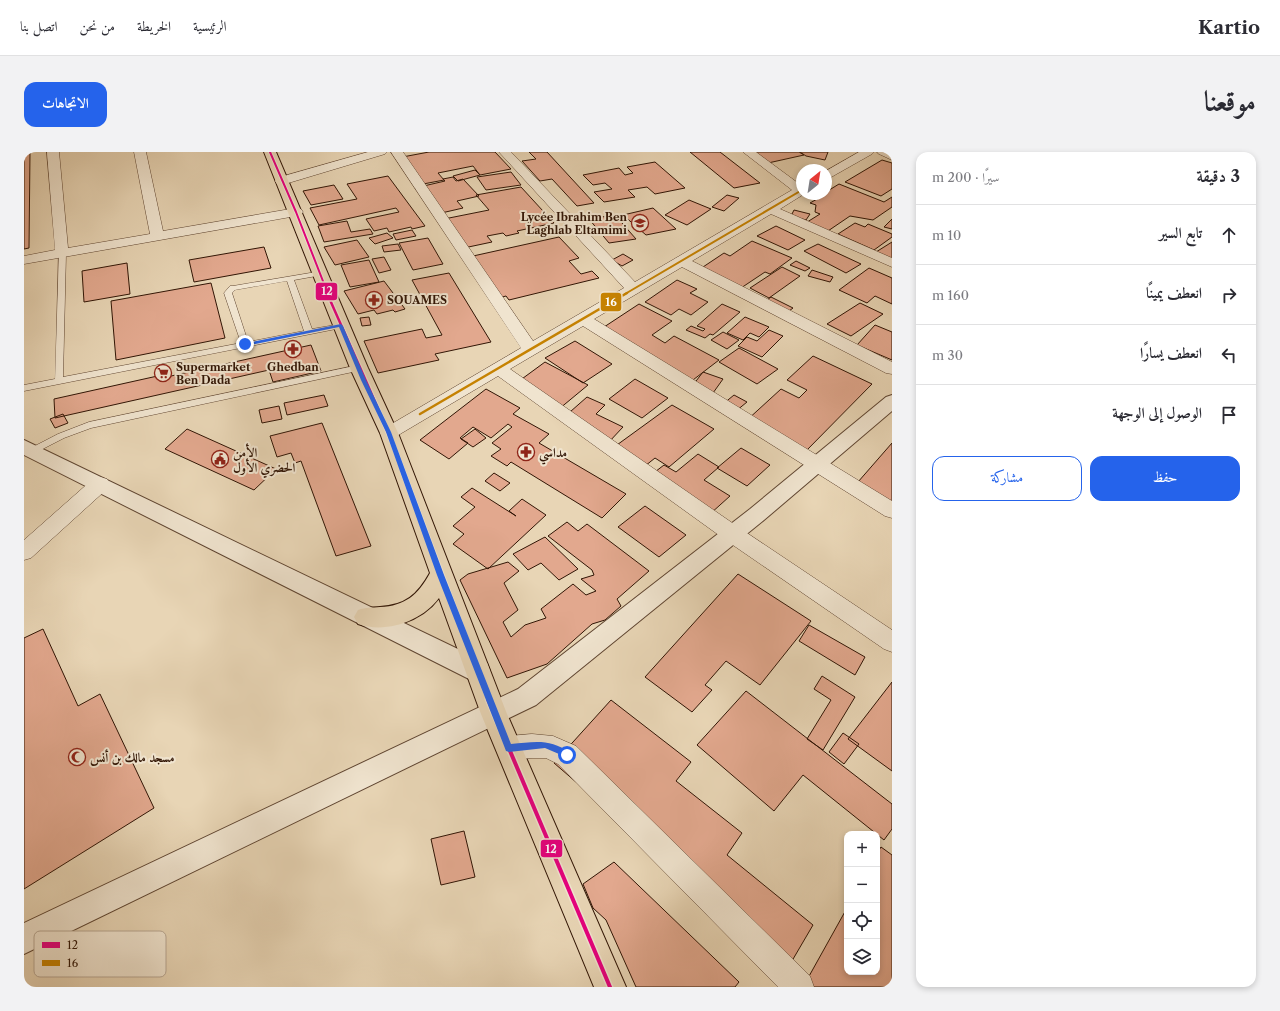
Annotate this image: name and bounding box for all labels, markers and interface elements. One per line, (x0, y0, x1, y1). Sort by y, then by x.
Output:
text: Kartio (1198, 16, 1260, 39)
text: اتصل بنا (20, 17, 58, 35)
text: من نحن (80, 17, 115, 35)
text: الخريطة (137, 17, 171, 35)
text: الرئيسية (193, 17, 227, 35)
button: الاتجاهات (24, 82, 107, 127)
text: موقعنا (1204, 84, 1256, 118)
north arrow (796, 164, 832, 200)
text: 3 دقيقة (1196, 166, 1240, 186)
text: سيرًا · 200 m (932, 169, 999, 185)
place label: Lycée Ibrahim Ben Laghlab Eltamimi (521, 210, 627, 237)
school or university icon: Lycée Ibrahim Ben Laghlab Eltamimi (630, 213, 650, 233)
text: تابع السير (1159, 223, 1202, 242)
icon: ahead (1218, 224, 1240, 246)
text: 10 m (932, 227, 961, 243)
line badge: 12 (315, 282, 338, 301)
text: انعطف يمينًا (1146, 283, 1202, 302)
text: 12 (321, 284, 333, 298)
icon: right (1218, 284, 1240, 306)
text: 160 m (932, 287, 969, 303)
pharmacy icon: SOUAMES (364, 290, 384, 310)
line badge: 16 (600, 292, 622, 312)
place label: SOUAMES (387, 293, 447, 307)
text: 16 (605, 295, 617, 309)
route end (236, 335, 254, 353)
pharmacy icon: Ghedban (283, 339, 303, 359)
text: انعطف يسارًا (1140, 343, 1202, 362)
icon: left (1218, 344, 1240, 366)
text: 30 m (932, 347, 963, 363)
place label: Supermarket Ben Dada (176, 360, 251, 387)
place label: Ghedban (267, 360, 319, 374)
supermarket icon: Supermarket Ben Dada (153, 363, 173, 383)
text: الوصول إلى الوجهة (1112, 403, 1202, 422)
icon: arrive (1218, 404, 1240, 426)
pharmacy icon: مداسي (516, 442, 536, 462)
place label: الأمن الحضري الأول (233, 443, 295, 479)
place label: مداسي (539, 444, 567, 465)
public building icon: الأمن الحضري الأول (210, 449, 230, 469)
button: مشاركة (932, 456, 1082, 501)
button: حفظ (1090, 456, 1240, 501)
route start (558, 746, 576, 764)
mosque icon: مسجد مالك بن أنس (67, 747, 87, 767)
place label: مسجد مالك بن أنس (90, 749, 174, 766)
map controls (844, 831, 880, 975)
button: + (844, 831, 880, 867)
line badge: 12 (540, 839, 563, 858)
text: 12 (545, 842, 557, 856)
button: − (844, 867, 880, 903)
button: locate (844, 903, 880, 939)
legend (34, 931, 166, 977)
text: 12 (67, 938, 78, 952)
button: layers (844, 939, 880, 975)
text: 16 (67, 956, 79, 970)

